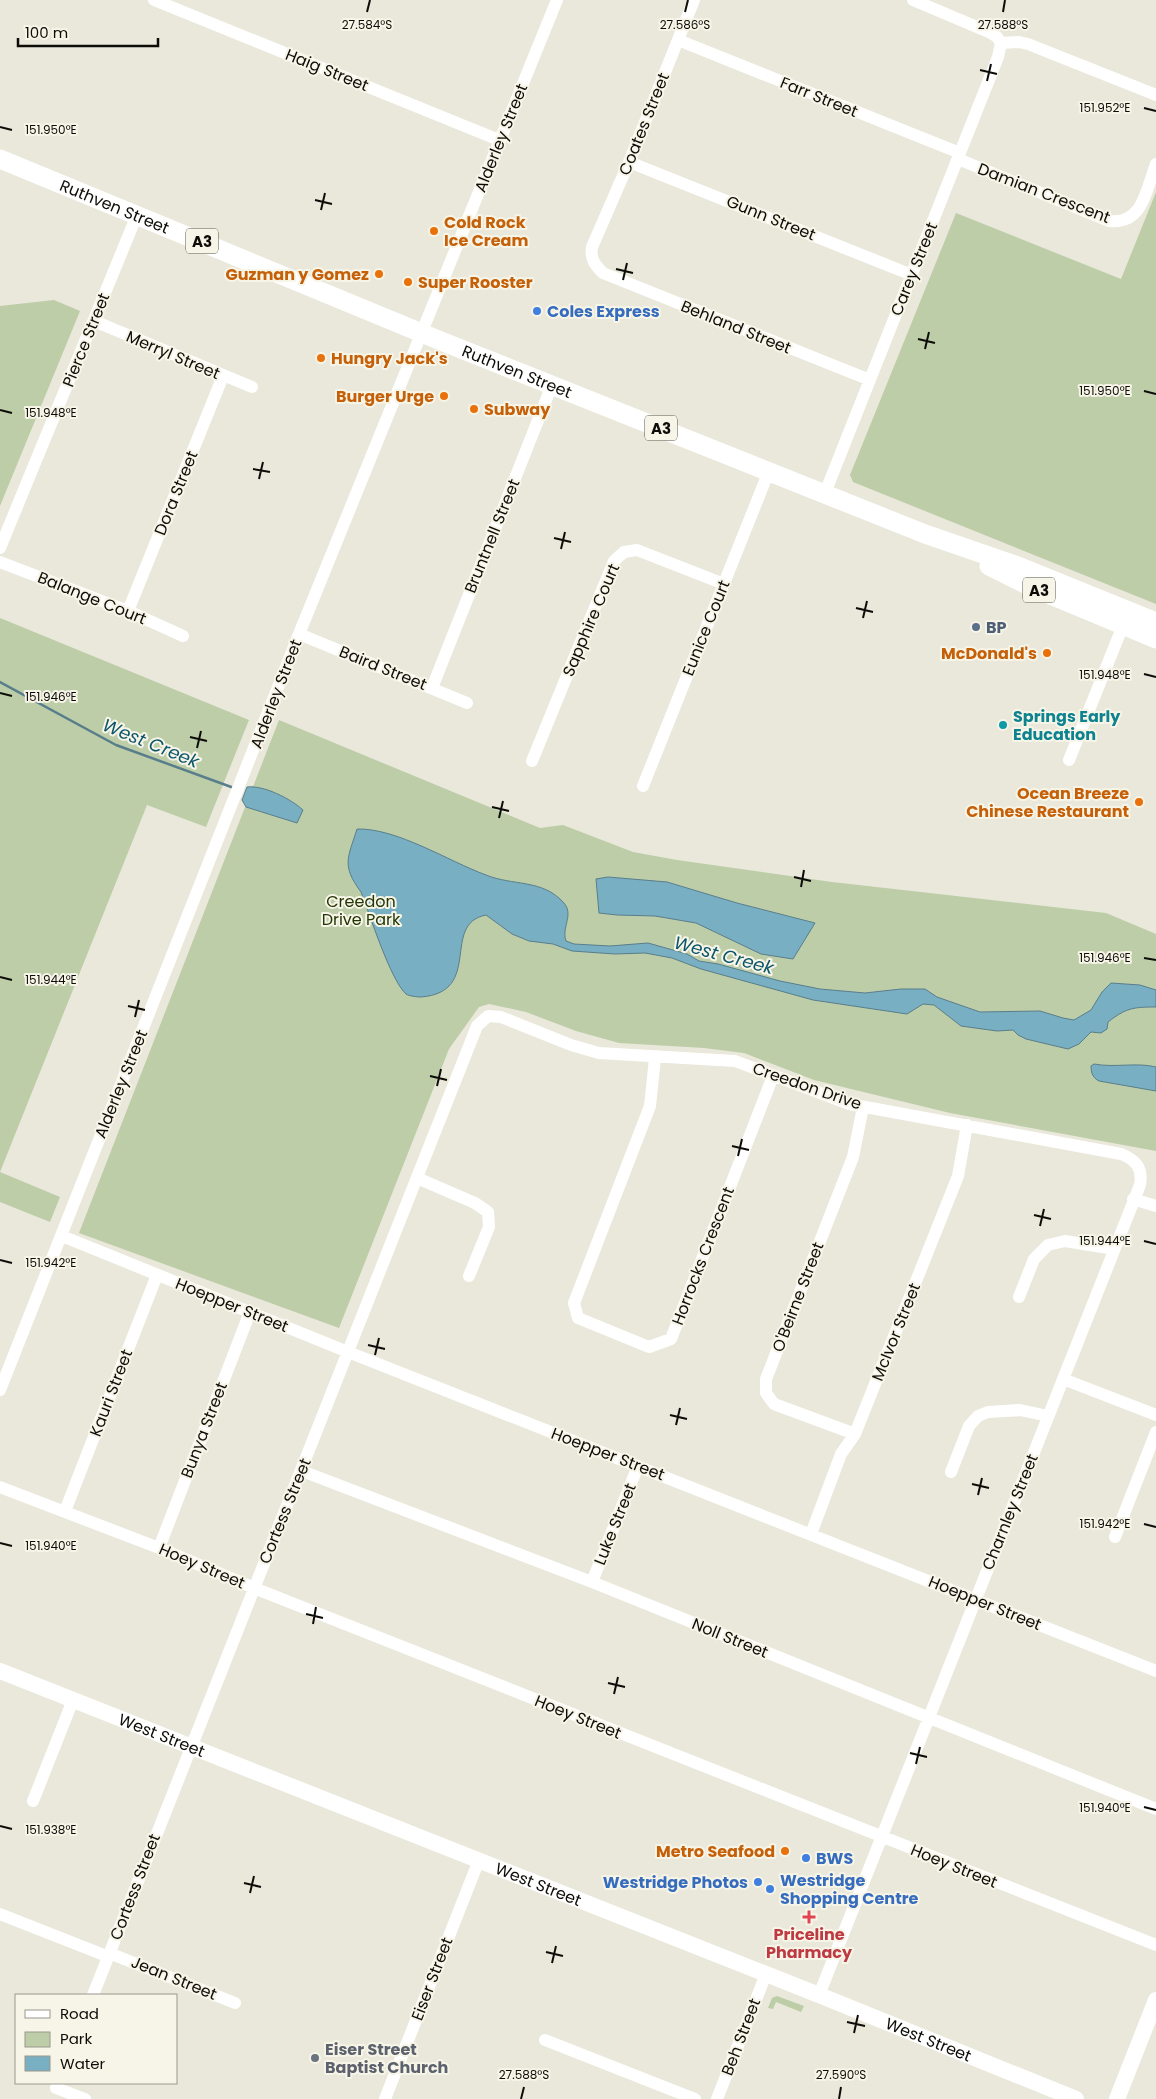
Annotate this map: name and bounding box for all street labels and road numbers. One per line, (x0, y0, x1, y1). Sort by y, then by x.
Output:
street label: Haig Street (282, 43, 372, 97)
street label: Coates Street (613, 69, 675, 179)
street label: Farr Street (777, 71, 861, 123)
street label: Alderley Street (469, 80, 533, 196)
street label: Damian Crescent (974, 157, 1114, 229)
street label: Ruthven Street (56, 173, 173, 239)
street label: Gunn Street (723, 190, 819, 246)
street label: Carey Street (885, 219, 943, 319)
road number: A3 (186, 228, 218, 254)
street label: Pierce Street (57, 289, 115, 391)
street label: Behland Street (677, 294, 795, 360)
street label: Merryl Street (123, 325, 224, 385)
street label: Ruthven Street (459, 339, 576, 404)
road number: A3 (645, 416, 677, 440)
street label: Dora Street (149, 447, 203, 539)
street label: Bruntnell Street (459, 475, 525, 597)
street label: Sapphire Court (557, 560, 625, 680)
street label: Balange Court (34, 566, 150, 630)
street label: Eunice Court (676, 577, 736, 679)
road number: A3 (1023, 578, 1055, 602)
street label: Alderley Street (245, 636, 307, 752)
street label: Baird Street (336, 640, 430, 696)
street label: Alderley Street (89, 1026, 153, 1142)
street label: Creedon Drive (749, 1057, 865, 1115)
street label: Horrocks Crescent (666, 1183, 740, 1328)
street label: O'Beirne Street (766, 1239, 830, 1355)
street label: Hoepper Street (172, 1272, 292, 1338)
street label: McIvor Street (866, 1279, 926, 1384)
street label: Kauri Street (84, 1346, 138, 1440)
street label: Bunya Street (175, 1378, 233, 1481)
street label: Hoepper Street (548, 1422, 668, 1486)
street label: Charnley Street (976, 1450, 1044, 1574)
street label: Cortess Street (253, 1455, 317, 1567)
street label: Luke Street (588, 1479, 642, 1568)
street label: Hoey Street (155, 1538, 249, 1595)
street label: Hoepper Street (925, 1570, 1045, 1636)
street label: Noll Street (688, 1612, 772, 1664)
street label: Hoey Street (531, 1689, 625, 1745)
street label: West Street (115, 1708, 208, 1762)
street label: Cortess Street (104, 1830, 166, 1943)
street label: Hoey Street (907, 1838, 1001, 1894)
street label: West Street (492, 1857, 585, 1911)
street label: Eiser Street (406, 1934, 458, 2024)
street label: Jean Street (128, 1950, 220, 2006)
street label: Beh Street (716, 1995, 766, 2079)
street label: West Street (882, 2012, 975, 2067)

